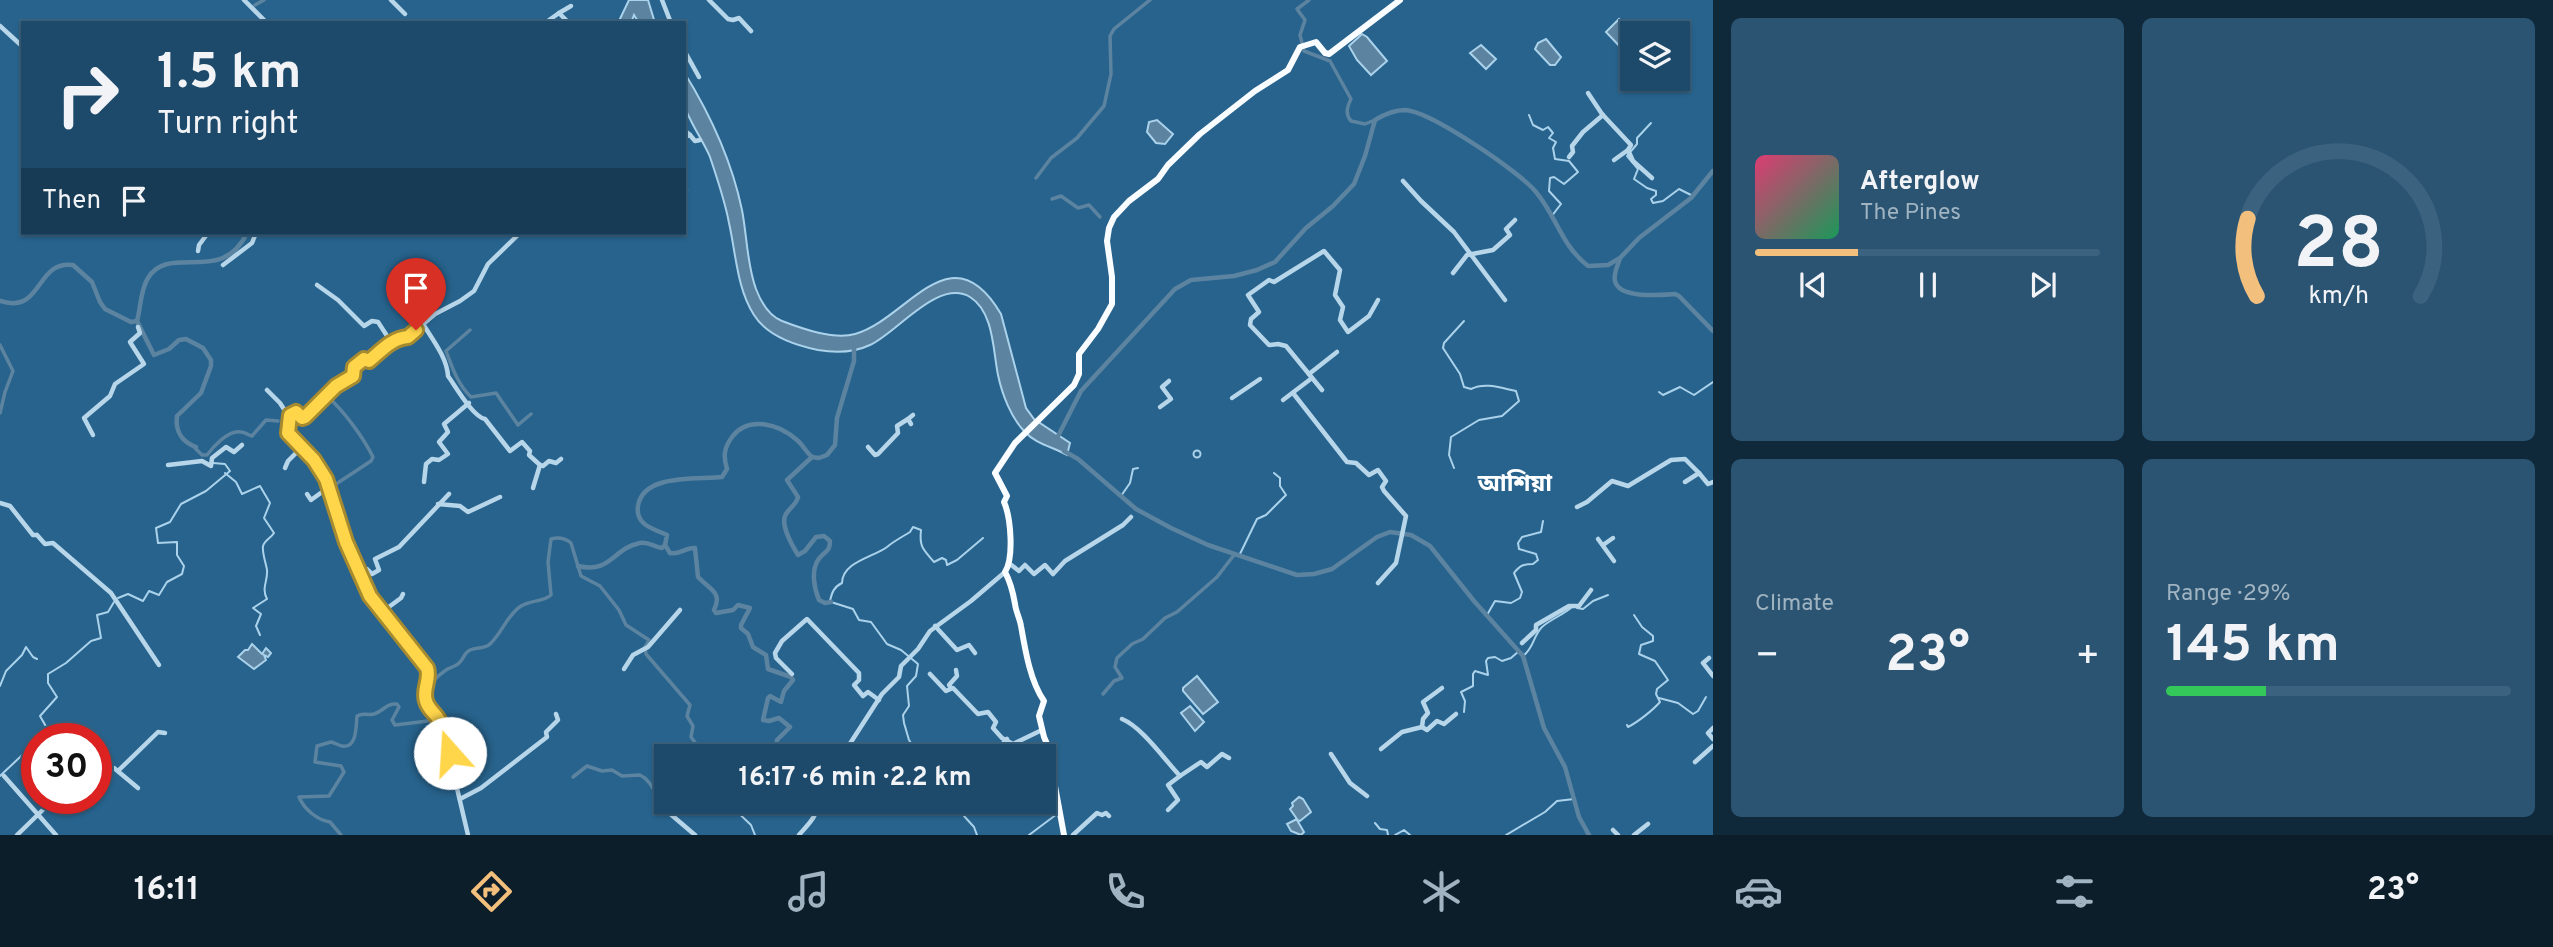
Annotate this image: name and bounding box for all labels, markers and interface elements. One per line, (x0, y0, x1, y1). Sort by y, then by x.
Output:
map controls (1620, 21, 1690, 91)
button: layers (1620, 21, 1690, 91)
text: 1.5 km (157, 44, 301, 106)
icon: right (42, 49, 133, 140)
text: Turn right (157, 105, 299, 145)
text: Afterglow (1860, 166, 1980, 199)
icon: arrive (115, 182, 153, 220)
text: Then (42, 185, 101, 218)
text: The Pines (1860, 199, 1961, 228)
text: 28 (2293, 202, 2384, 294)
pin (386, 258, 446, 330)
icon: previous (1794, 266, 1832, 304)
icon: pause (1909, 266, 1947, 304)
icon: next (2024, 266, 2062, 304)
icon: arrive (397, 269, 435, 307)
text: km/h (2308, 281, 2369, 313)
district label: আশিয়া (1477, 469, 1553, 500)
text: Range · 29% (2166, 580, 2291, 609)
text: Climate (1755, 590, 1834, 619)
text: 145 km (2166, 614, 2340, 680)
text: 23° (1885, 624, 1970, 690)
text: − (1755, 633, 1780, 682)
text: + (2075, 633, 2100, 682)
position arrow (413, 716, 487, 790)
speed limit sign: 30 (21, 723, 112, 814)
text: 16:17 · 6 min · 2.2 km (738, 762, 972, 795)
icon: directions (467, 867, 516, 916)
icon: music (784, 867, 833, 916)
icon: phone (1101, 867, 1150, 916)
icon: climate (1417, 867, 1466, 916)
icon: car (1734, 867, 1783, 916)
icon: filters (2050, 867, 2099, 916)
text: 16:11 (134, 871, 200, 911)
text: 23° (2367, 871, 2419, 911)

